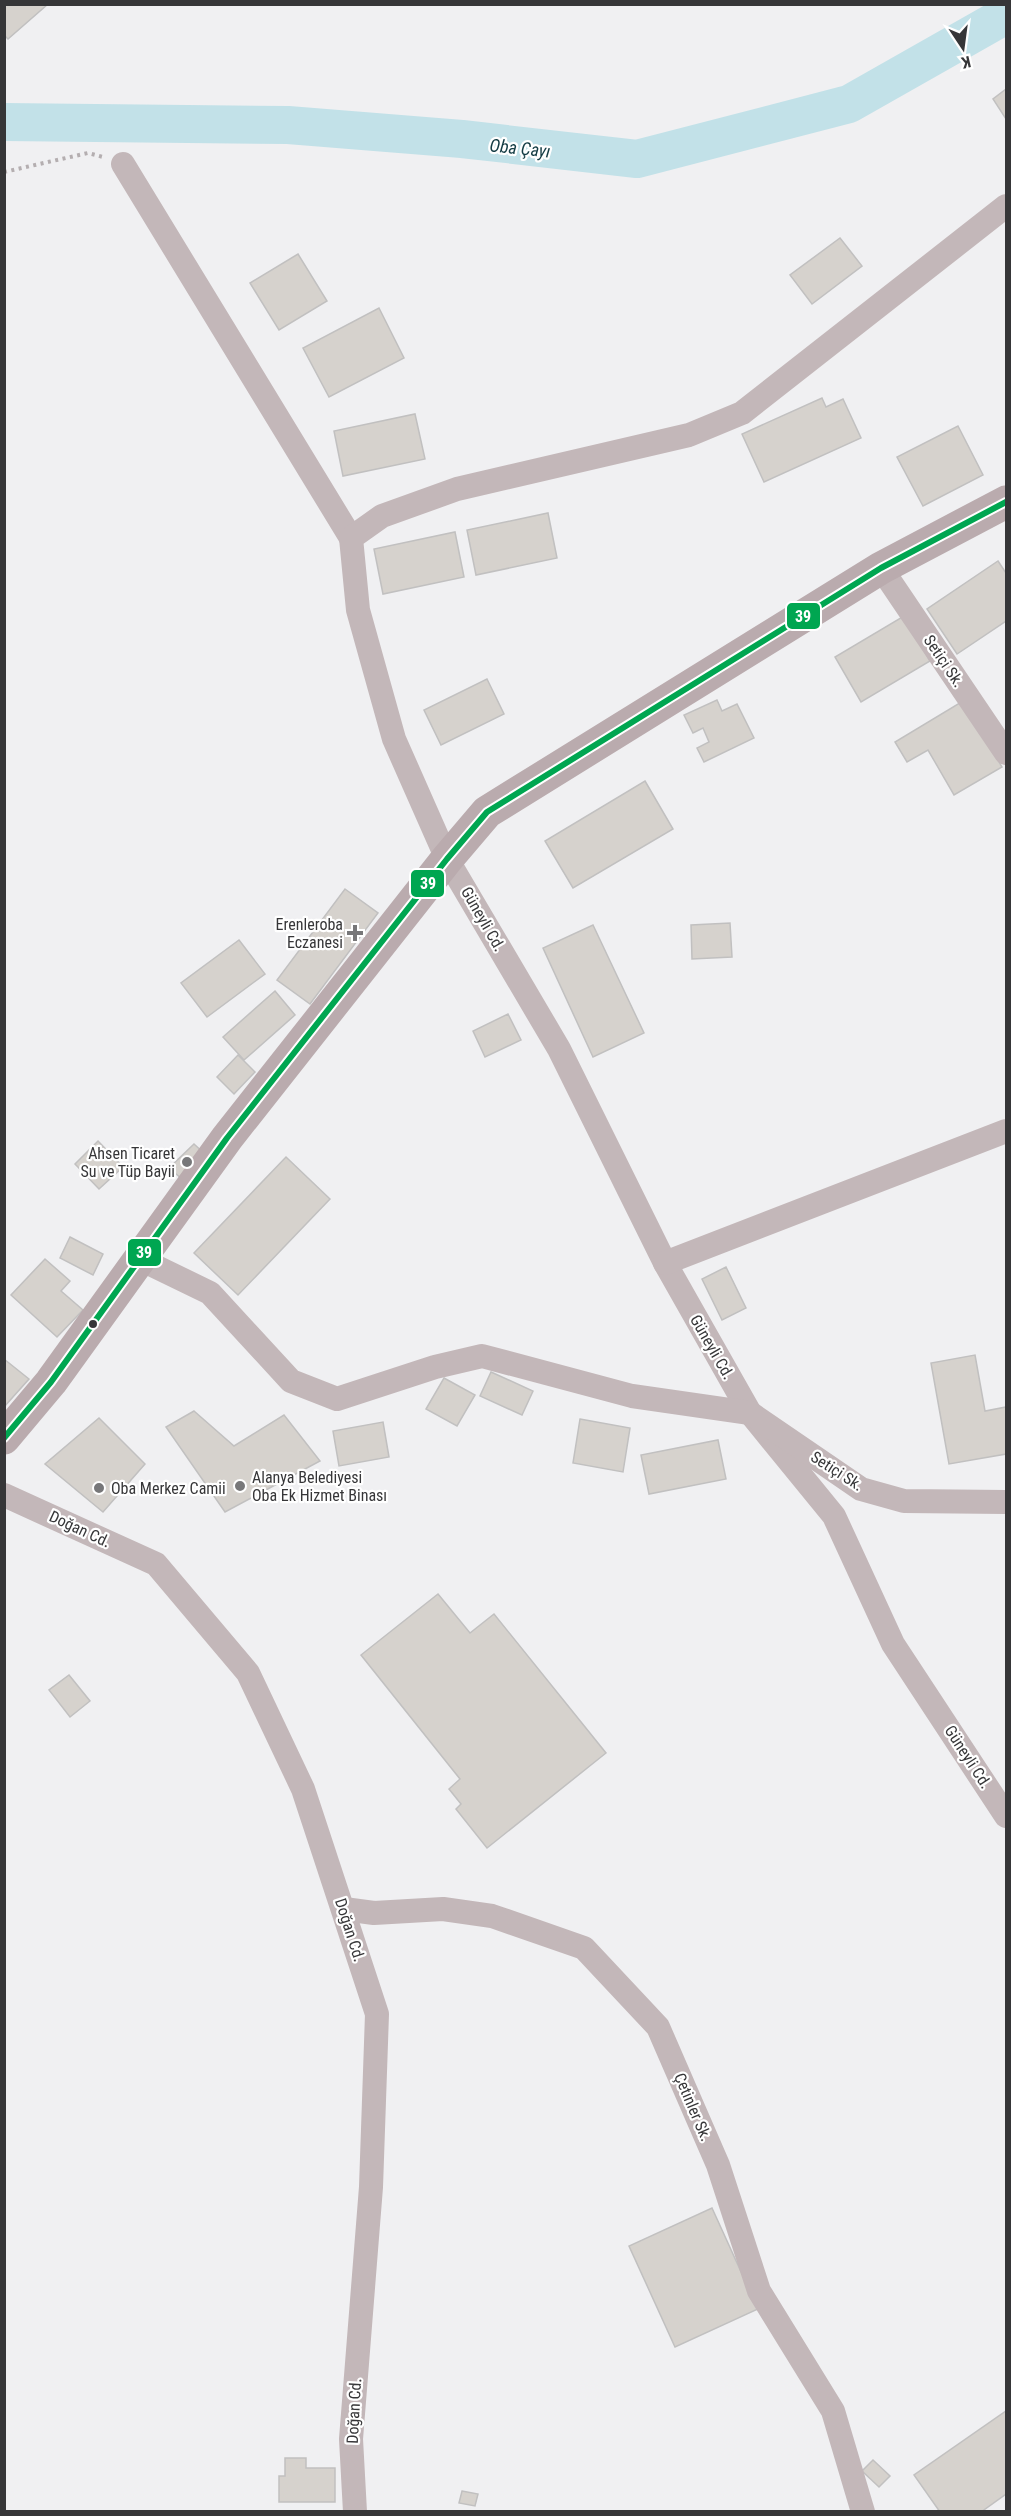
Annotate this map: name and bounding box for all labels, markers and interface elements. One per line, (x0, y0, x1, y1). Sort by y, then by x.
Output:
north arrow (933, 18, 993, 78)
text: K (960, 52, 973, 72)
water label: Oba Çayı (489, 134, 551, 162)
line badge: 39 (786, 602, 821, 630)
text: 39 (795, 607, 811, 626)
street label: Setiçi Sk. (920, 631, 968, 691)
line badge: 39 (410, 869, 445, 898)
text: 39 (420, 874, 436, 893)
street label: Güneyli Cd. (457, 883, 509, 955)
place label: Erenleroba Eczanesi (276, 915, 343, 952)
marker: Erenleroba Eczanesi (348, 926, 362, 940)
place label: Ahsen Ticaret Su ve Tüp Bayii (81, 1144, 175, 1181)
marker: Ahsen Ticaret Su ve Tüp Bayii (180, 1155, 194, 1169)
line badge: 39 (127, 1238, 162, 1267)
text: 39 (136, 1243, 152, 1262)
street label: Güneyli Cd. (686, 1311, 738, 1383)
unlabelled marker (87, 1318, 99, 1330)
street label: Setiçi Sk. (807, 1447, 867, 1495)
place label: Alanya Belediyesi Oba Ek Hizmet Binası (252, 1468, 387, 1505)
place label: Oba Merkez Camii (111, 1479, 226, 1498)
marker: Alanya Belediyesi Oba Ek Hizmet Binası (233, 1479, 247, 1493)
marker: Oba Merkez Camii (92, 1481, 106, 1495)
street label: Doğan Cd. (46, 1507, 114, 1551)
street label: Güneyli Cd. (941, 1722, 995, 1792)
street label: Doğan Cd. (331, 1896, 369, 1964)
street label: Çetinler Sk. (670, 2070, 716, 2144)
street label: Doğan Cd. (343, 2378, 365, 2444)

